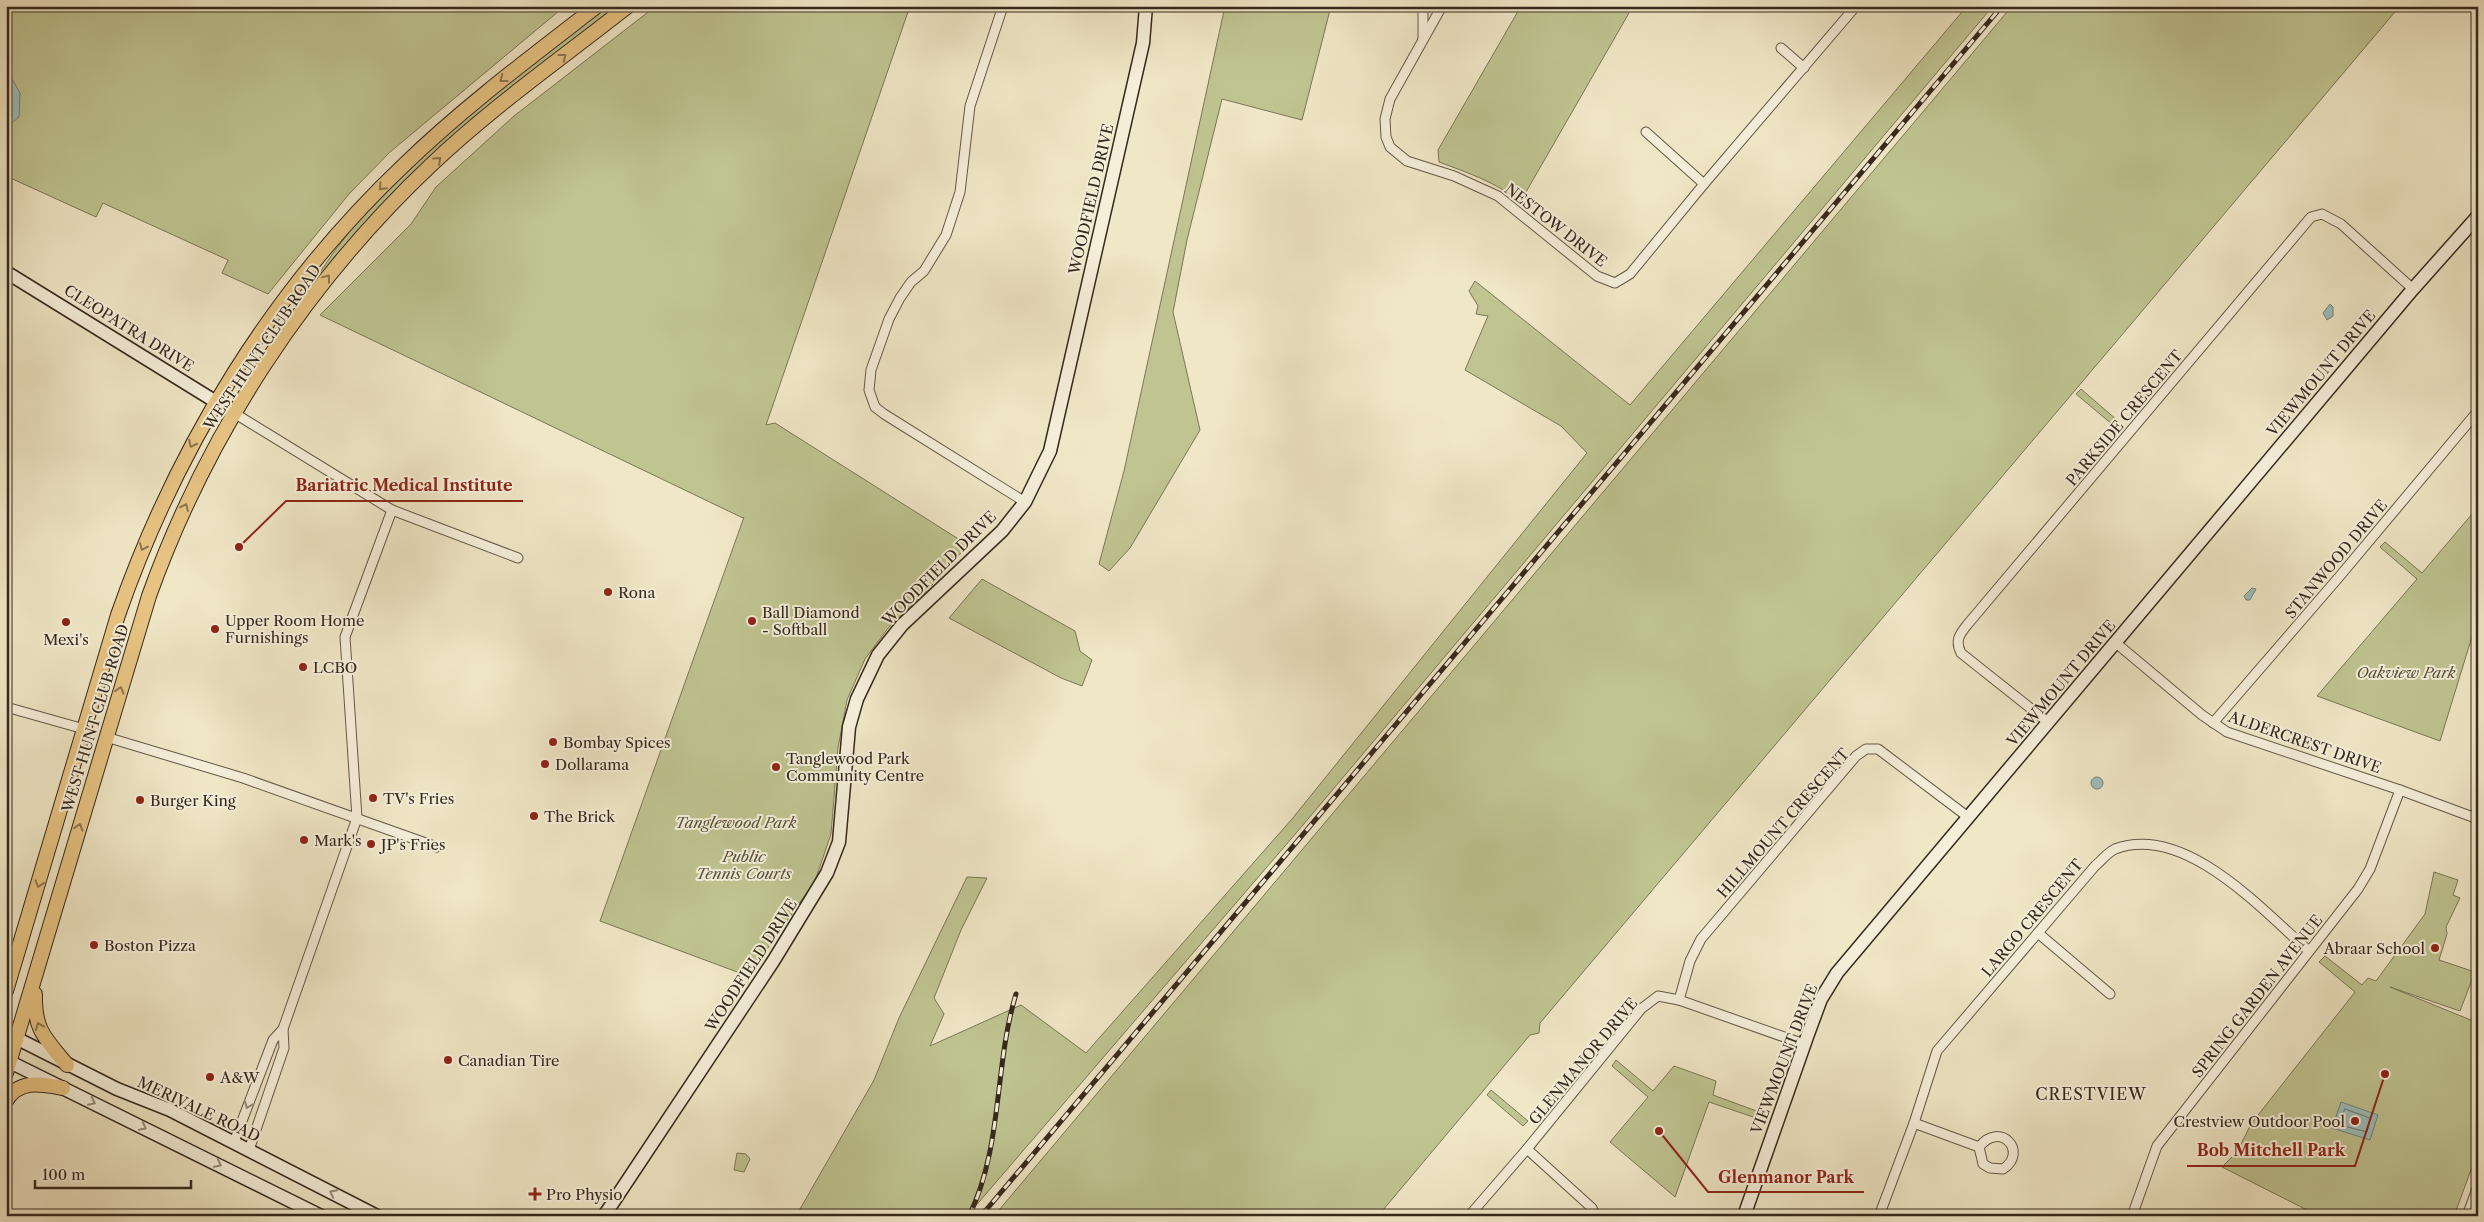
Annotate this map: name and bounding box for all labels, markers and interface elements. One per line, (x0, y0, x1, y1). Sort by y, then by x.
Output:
one-way arrow (557, 54, 566, 62)
one-way arrow (499, 73, 509, 82)
street label: WOODFIELD DRIVE (1064, 122, 1118, 277)
one-way arrow (432, 156, 441, 165)
street label: NESTOW DRIVE (1501, 179, 1611, 271)
one-way arrow (379, 182, 388, 191)
street label: WEST HUNT CLUB ROAD (199, 261, 325, 434)
one-way arrow (321, 274, 330, 284)
street label: CLEOPATRA DRIVE (61, 280, 197, 376)
street label: VIEWMOUNT DRIVE (2262, 306, 2379, 441)
street label: PARKSIDE CRESCENT (2062, 346, 2187, 490)
one-way arrow (188, 439, 198, 448)
callout: Bariatric Medical Institute (286, 470, 523, 501)
text: Bariatric Medical Institute (295, 475, 513, 495)
street label: STANWOOD DRIVE (2281, 496, 2391, 622)
one-way arrow (178, 503, 189, 512)
street label: WOODFIELD DRIVE (877, 507, 1000, 630)
one-way arrow (138, 542, 149, 551)
place label: Rona (618, 583, 655, 602)
marker: Rona (602, 586, 614, 598)
place label: Ball Diamond - Softball (762, 603, 860, 639)
place label: Upper Room Home Furnishings (225, 611, 364, 647)
marker: Ball Diamond - Softball (746, 615, 758, 627)
marker: Mexi's (60, 616, 72, 628)
street label: VIEWMOUNT DRIVE (2002, 616, 2119, 751)
street label: WEST HUNT CLUB ROAD (57, 622, 133, 815)
marker: Upper Room Home Furnishings (209, 623, 221, 635)
place label: Mexi's (43, 630, 89, 649)
place label: LCBO (313, 658, 357, 677)
marker: LCBO (297, 661, 309, 673)
park label: Oakview Park (2356, 663, 2456, 682)
one-way arrow (115, 687, 125, 695)
street label: ALDERCREST DRIVE (2225, 707, 2384, 777)
place label: Bombay Spices (563, 733, 671, 752)
marker: Bombay Spices (547, 736, 559, 748)
street label: HILLMOUNT CRESCENT (1713, 744, 1854, 902)
place label: Tanglewood Park Community Centre (786, 749, 924, 785)
place label: Dollarama (555, 755, 629, 774)
marker: Dollarama (539, 758, 551, 770)
marker: Tanglewood Park Community Centre (770, 761, 782, 773)
place label: TV's Fries (383, 789, 454, 808)
place label: Burger King (150, 791, 236, 810)
marker: TV's Fries (367, 792, 379, 804)
marker: Burger King (134, 794, 146, 806)
place label: The Brick (544, 807, 616, 826)
marker: The Brick (528, 810, 540, 822)
park label: Tanglewood Park (675, 813, 797, 832)
one-way arrow (73, 824, 83, 832)
place label: Mark's (314, 831, 361, 850)
marker: Mark's (298, 834, 310, 846)
place label: JP's Fries (379, 835, 446, 854)
marker: JP's Fries (365, 838, 377, 850)
park label: Public Tennis Courts (696, 847, 792, 883)
street label: LARGO CRESCENT (1977, 855, 2087, 981)
one-way arrow (34, 880, 44, 888)
street label: WOODFIELD DRIVE (700, 895, 801, 1036)
street label: SPRING GARDEN AVENUE (2188, 911, 2326, 1081)
place label: Boston Pizza (104, 936, 196, 955)
marker: Boston Pizza (88, 939, 100, 951)
place label: Abraar School (2323, 939, 2426, 958)
marker: Abraar School (2429, 942, 2441, 954)
street label: VIEWMOUNT DRIVE (1746, 981, 1821, 1138)
street label: GLENMANOR DRIVE (1524, 994, 1642, 1128)
one-way arrow (35, 1022, 45, 1031)
place label: Canadian Tire (458, 1051, 560, 1070)
marker: Canadian Tire (442, 1054, 454, 1066)
place label: A&W (219, 1068, 260, 1087)
marker: A&W (204, 1071, 216, 1083)
street label: MERIVALE ROAD (135, 1072, 263, 1146)
district label: CRESTVIEW (2035, 1084, 2147, 1104)
one-way arrow (87, 1096, 96, 1106)
one-way arrow (244, 1100, 254, 1109)
place label: Crestview Outdoor Pool (2173, 1112, 2346, 1131)
marker: Crestview Outdoor Pool (2349, 1115, 2361, 1127)
one-way arrow (137, 1121, 146, 1131)
callout: Bob Mitchell Park (2187, 1135, 2355, 1166)
text: Bob Mitchell Park (2197, 1140, 2346, 1160)
scale bar (35, 1157, 191, 1189)
one-way arrow (213, 1158, 222, 1168)
callout: Glenmanor Park (1708, 1161, 1864, 1192)
text: 100 m (42, 1165, 85, 1184)
text: Glenmanor Park (1718, 1167, 1854, 1187)
place label: Pro Physio (546, 1185, 623, 1204)
marker: Pro Physio (528, 1187, 542, 1201)
one-way arrow (330, 1189, 339, 1199)

